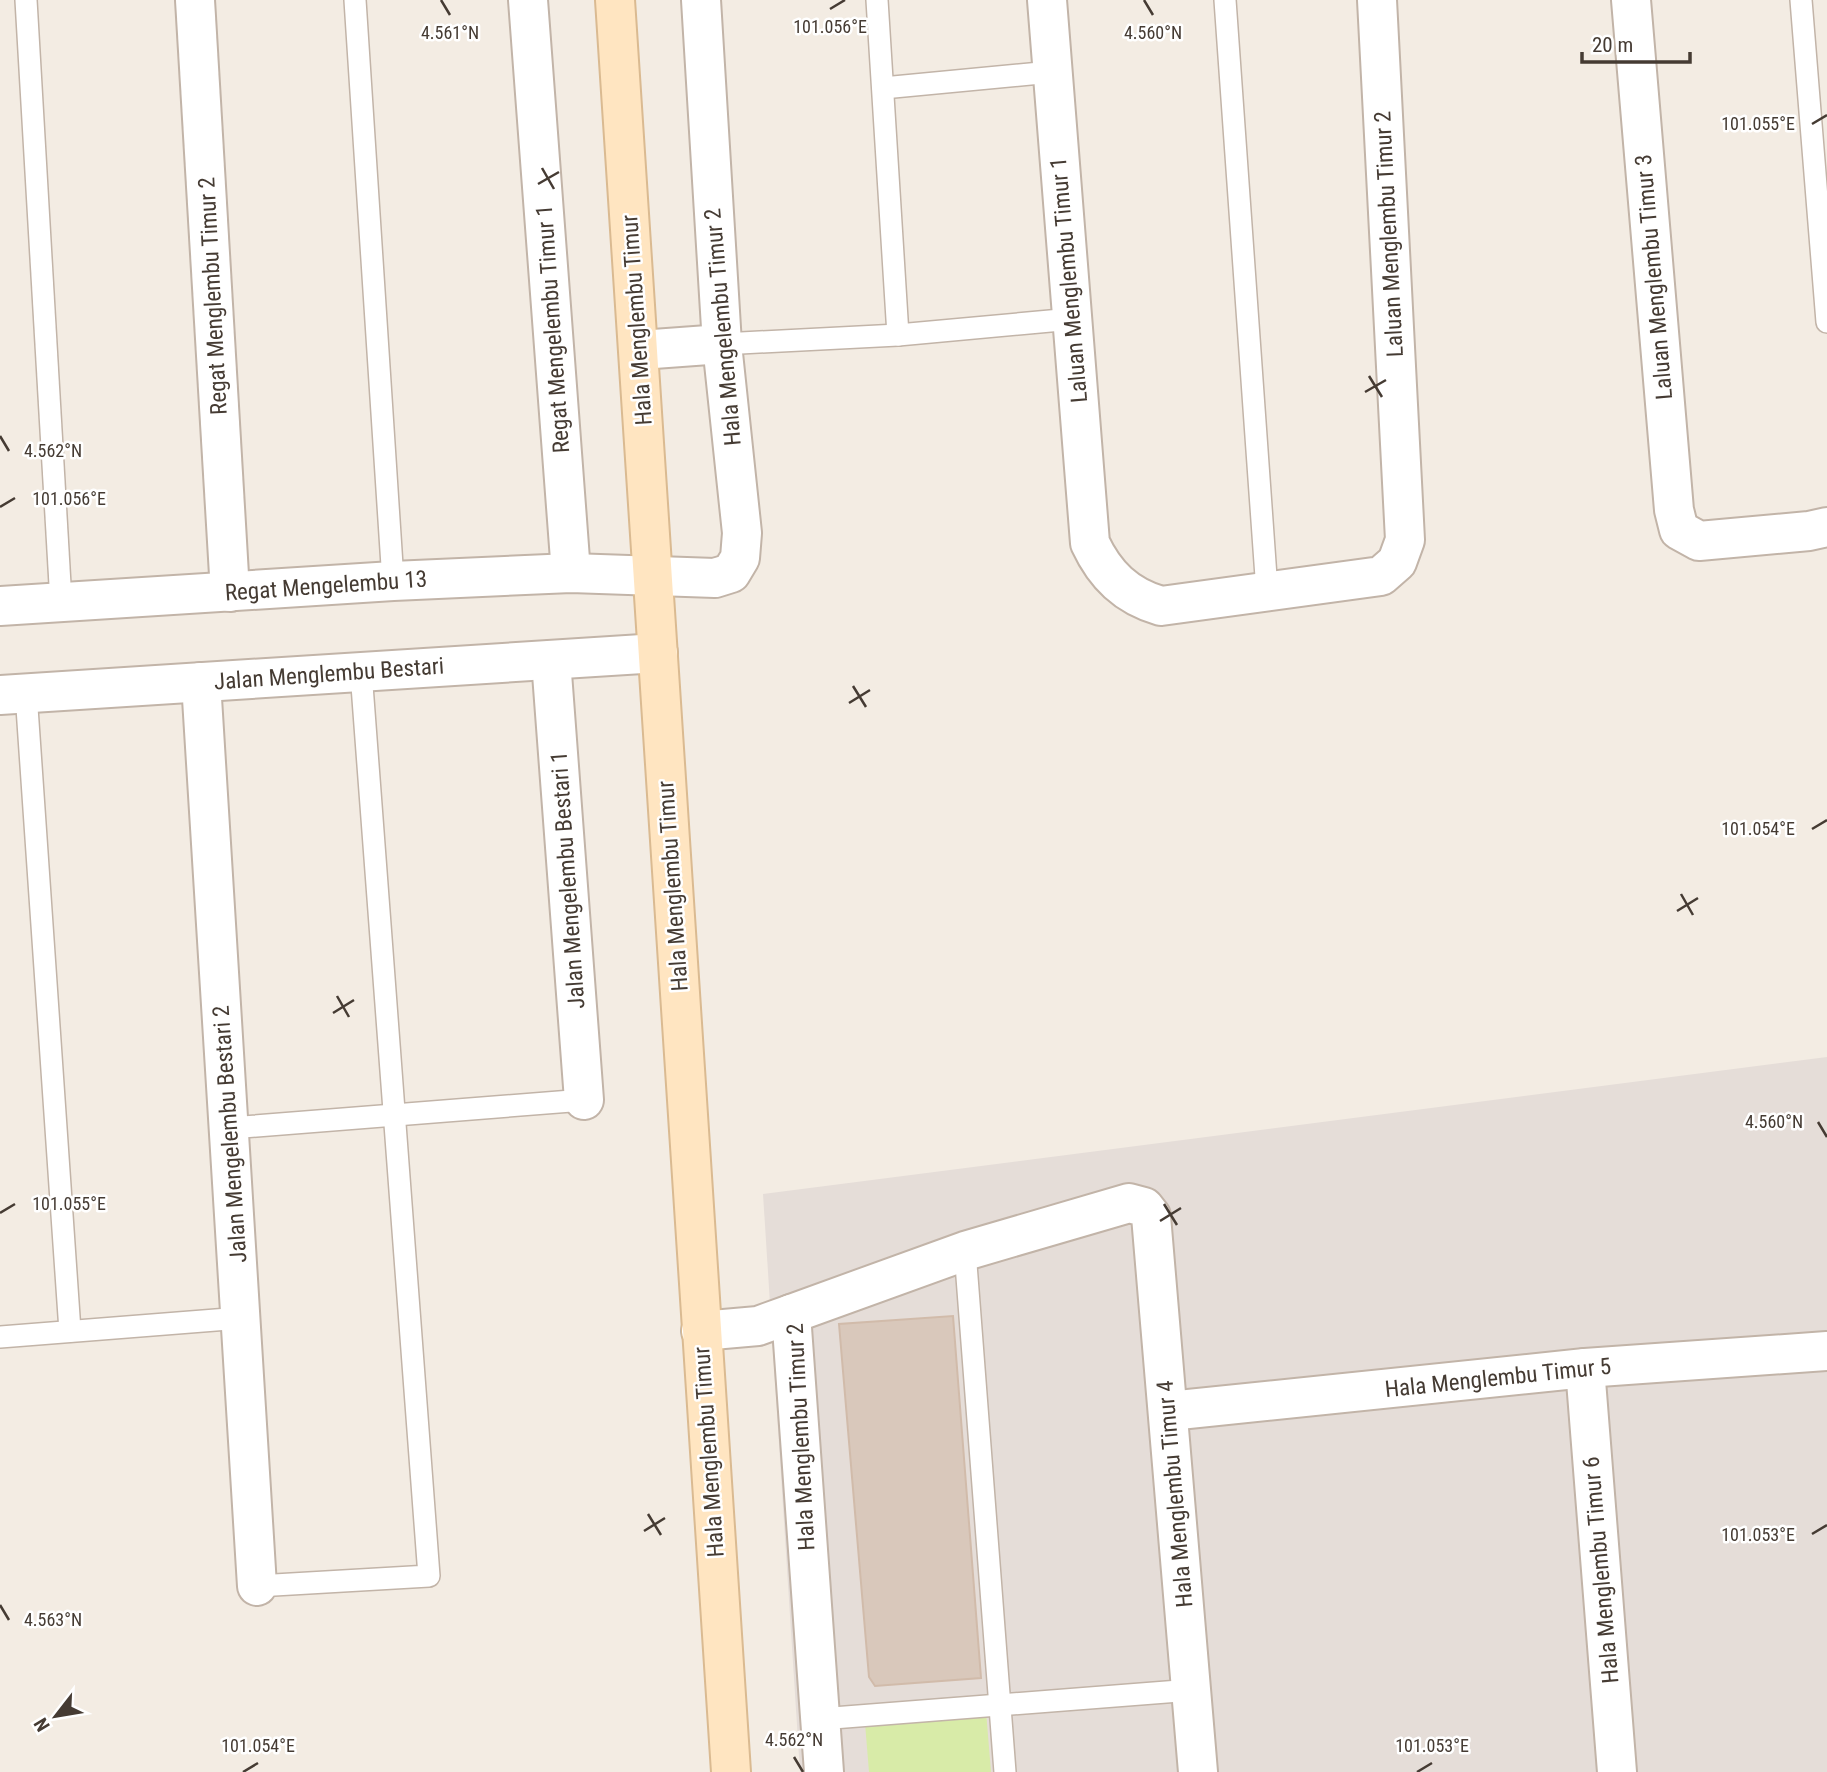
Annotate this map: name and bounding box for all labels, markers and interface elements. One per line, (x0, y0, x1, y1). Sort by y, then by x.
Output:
text: 101.056°E (793, 16, 867, 37)
scale bar (1582, 21, 1690, 65)
text: 4.561°N (421, 22, 479, 43)
text: 4.560°N (1124, 22, 1182, 43)
text: 20 m (1592, 33, 1633, 57)
street label: Laluan Menglembu Timur 2 (1369, 110, 1409, 358)
text: 101.055°E (1721, 113, 1795, 134)
street label: Laluan Menglembu Timur 3 (1630, 153, 1678, 401)
street label: Laluan Menglembu Timur 1 (1045, 156, 1093, 404)
street label: Regat Menglembu Timur 2 (193, 176, 233, 416)
street label: Regat Mengelembu Timur 1 (531, 204, 575, 454)
street label: Hala Mengelembu Timur 2 (699, 207, 747, 447)
street label: Hala Menglembu Timur (616, 214, 658, 426)
text: 4.562°N (24, 440, 82, 461)
text: 101.056°E (32, 488, 106, 509)
street label: Regat Mengelembu 13 (224, 565, 428, 607)
street label: Jalan Menglembu Bestari (213, 652, 445, 696)
street label: Jalan Mengelembu Bestari 1 (546, 750, 590, 1010)
street label: Hala Menglembu Timur (652, 780, 694, 992)
text: 101.054°E (1721, 818, 1795, 839)
street label: Jalan Mengelembu Bestari 2 (208, 1004, 252, 1264)
text: 4.560°N (1745, 1111, 1803, 1132)
text: 101.055°E (32, 1193, 106, 1214)
street label: Hala Menglembu Timur 2 (782, 1323, 820, 1551)
street label: Hala Menglembu Timur (688, 1346, 730, 1558)
street label: Hala Menglembu Timur 5 (1383, 1353, 1613, 1403)
street label: Hala Menglembu Timur 4 (1152, 1380, 1198, 1608)
street label: Hala Menglembu Timur 6 (1578, 1456, 1624, 1684)
text: 101.053°E (1721, 1524, 1795, 1545)
text: 4.563°N (24, 1609, 82, 1630)
north arrow (21, 1681, 91, 1751)
text: N (29, 1714, 55, 1735)
text: 4.562°N (765, 1729, 823, 1750)
text: 101.054°E (221, 1735, 295, 1756)
text: 101.053°E (1395, 1735, 1469, 1756)

